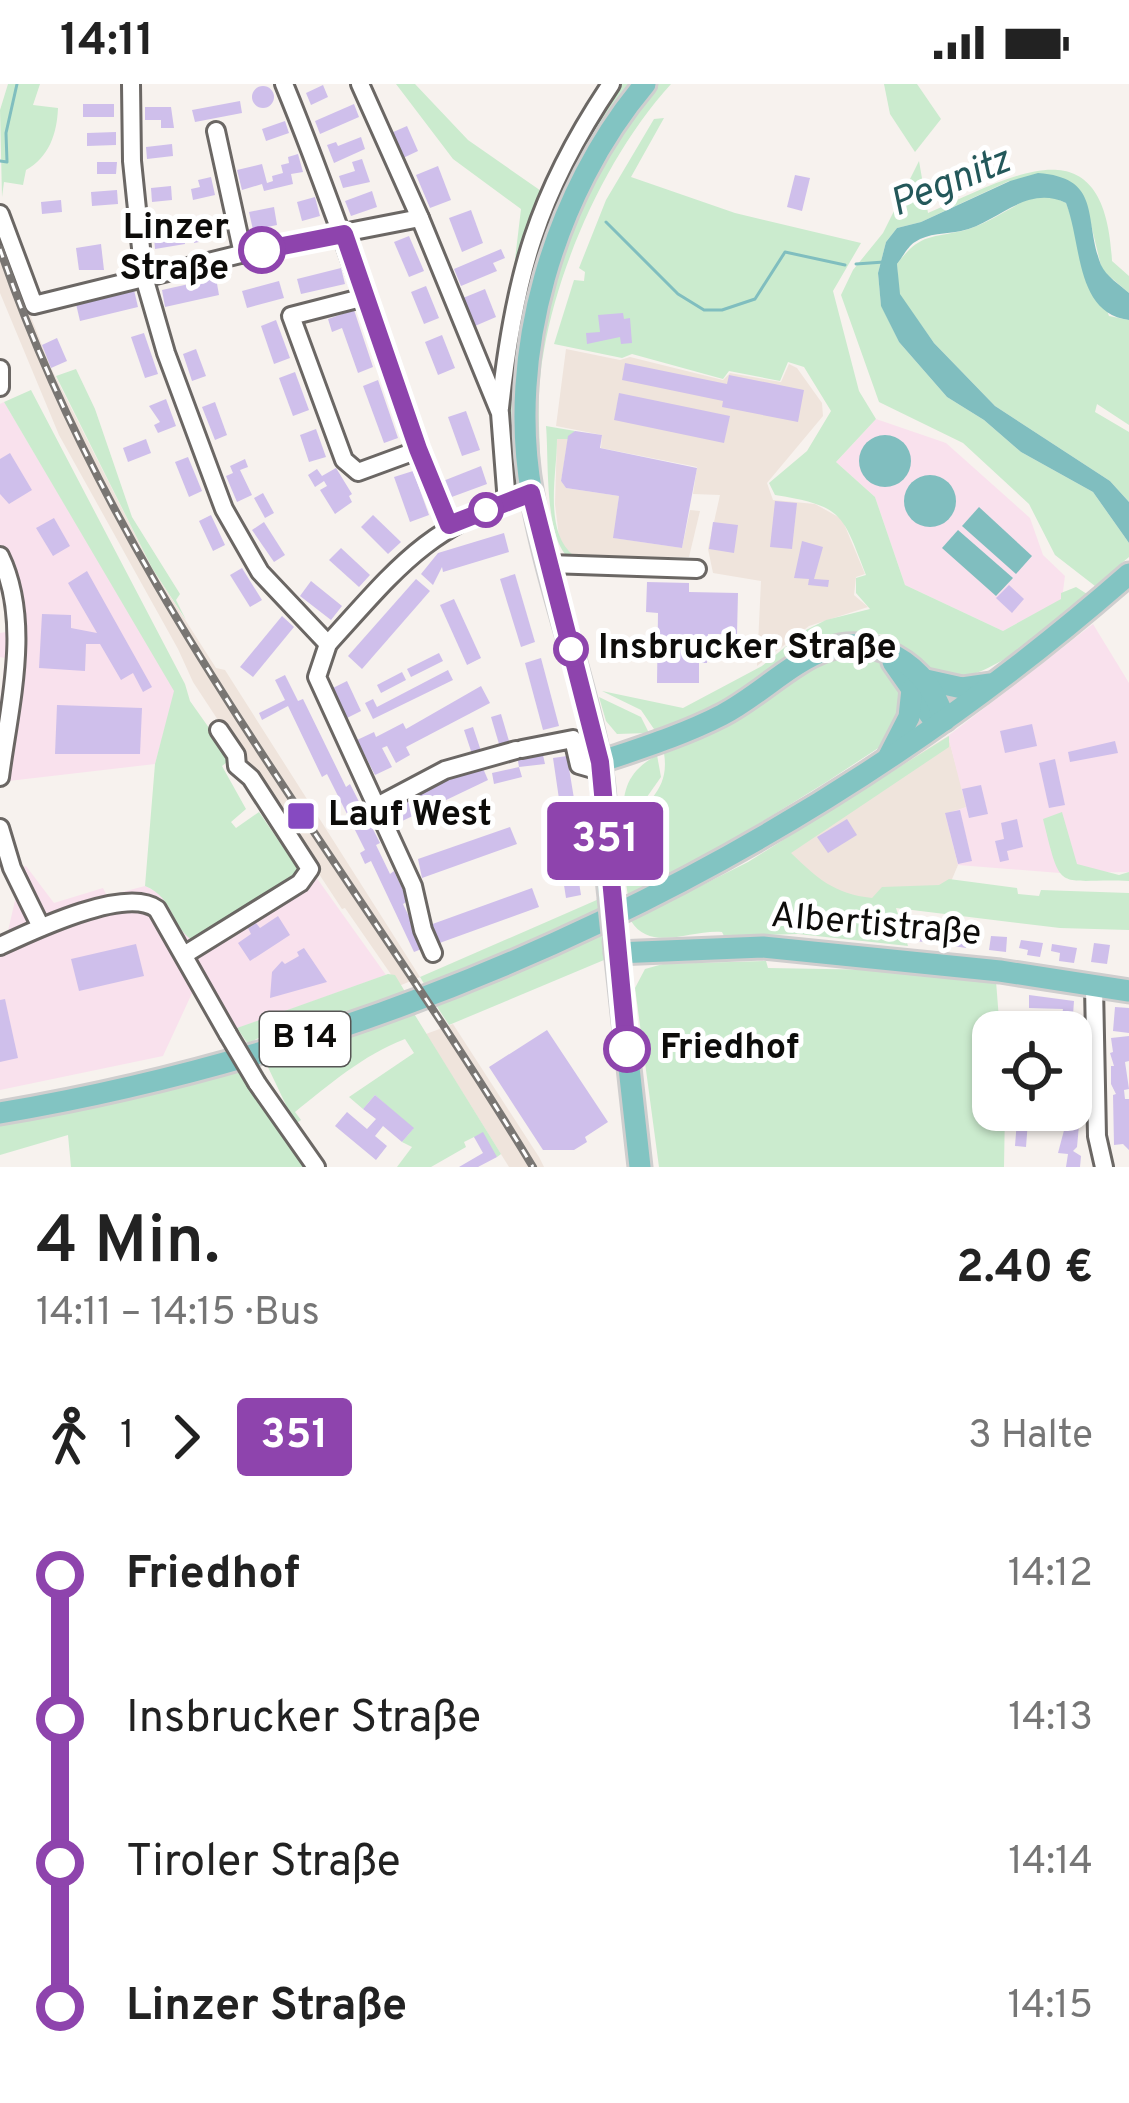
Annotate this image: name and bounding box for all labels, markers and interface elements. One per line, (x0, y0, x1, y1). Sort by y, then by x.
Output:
text: 14:11 (60, 14, 154, 71)
water label: Pegnitz (884, 137, 1019, 230)
place label: Linzer Straße (119, 206, 229, 293)
marker: Linzer Straße (240, 228, 284, 272)
unlabelled marker (470, 494, 502, 526)
place label: Insbrucker Straße (598, 626, 897, 672)
marker: Insbrucker Straße (555, 633, 587, 665)
place label: Lauf West (328, 793, 492, 839)
marker: Lauf West (285, 800, 317, 832)
line badge: 351 (536, 802, 674, 880)
text: 351 (571, 814, 639, 867)
street label: Albertistraße (769, 894, 983, 958)
map controls (972, 1011, 1092, 1131)
button: locate (972, 1011, 1092, 1131)
road number: B 14 (260, 1012, 350, 1066)
place label: Friedhof (660, 1026, 799, 1072)
marker: Friedhof (605, 1027, 649, 1071)
text: 4 Min. (36, 1203, 220, 1286)
text: 2.40 € (956, 1241, 1093, 1298)
text: 14:11 – 14:15 · Bus (36, 1290, 320, 1339)
icon: walk (36, 1404, 102, 1470)
icon: forward (153, 1404, 219, 1470)
text: 351 (261, 1410, 328, 1463)
text: 1 (120, 1413, 135, 1462)
text: 3 Halte (968, 1413, 1093, 1462)
text: Friedhof (126, 1547, 300, 1604)
text: 14:12 (1008, 1551, 1093, 1600)
text: Insbrucker Straße (126, 1691, 481, 1748)
text: 14:13 (1008, 1695, 1093, 1744)
text: Tiroler Straße (126, 1835, 401, 1892)
text: 14:14 (1008, 1839, 1093, 1888)
text: Linzer Straße (126, 1979, 407, 2036)
text: 14:15 (1007, 1983, 1093, 2032)

